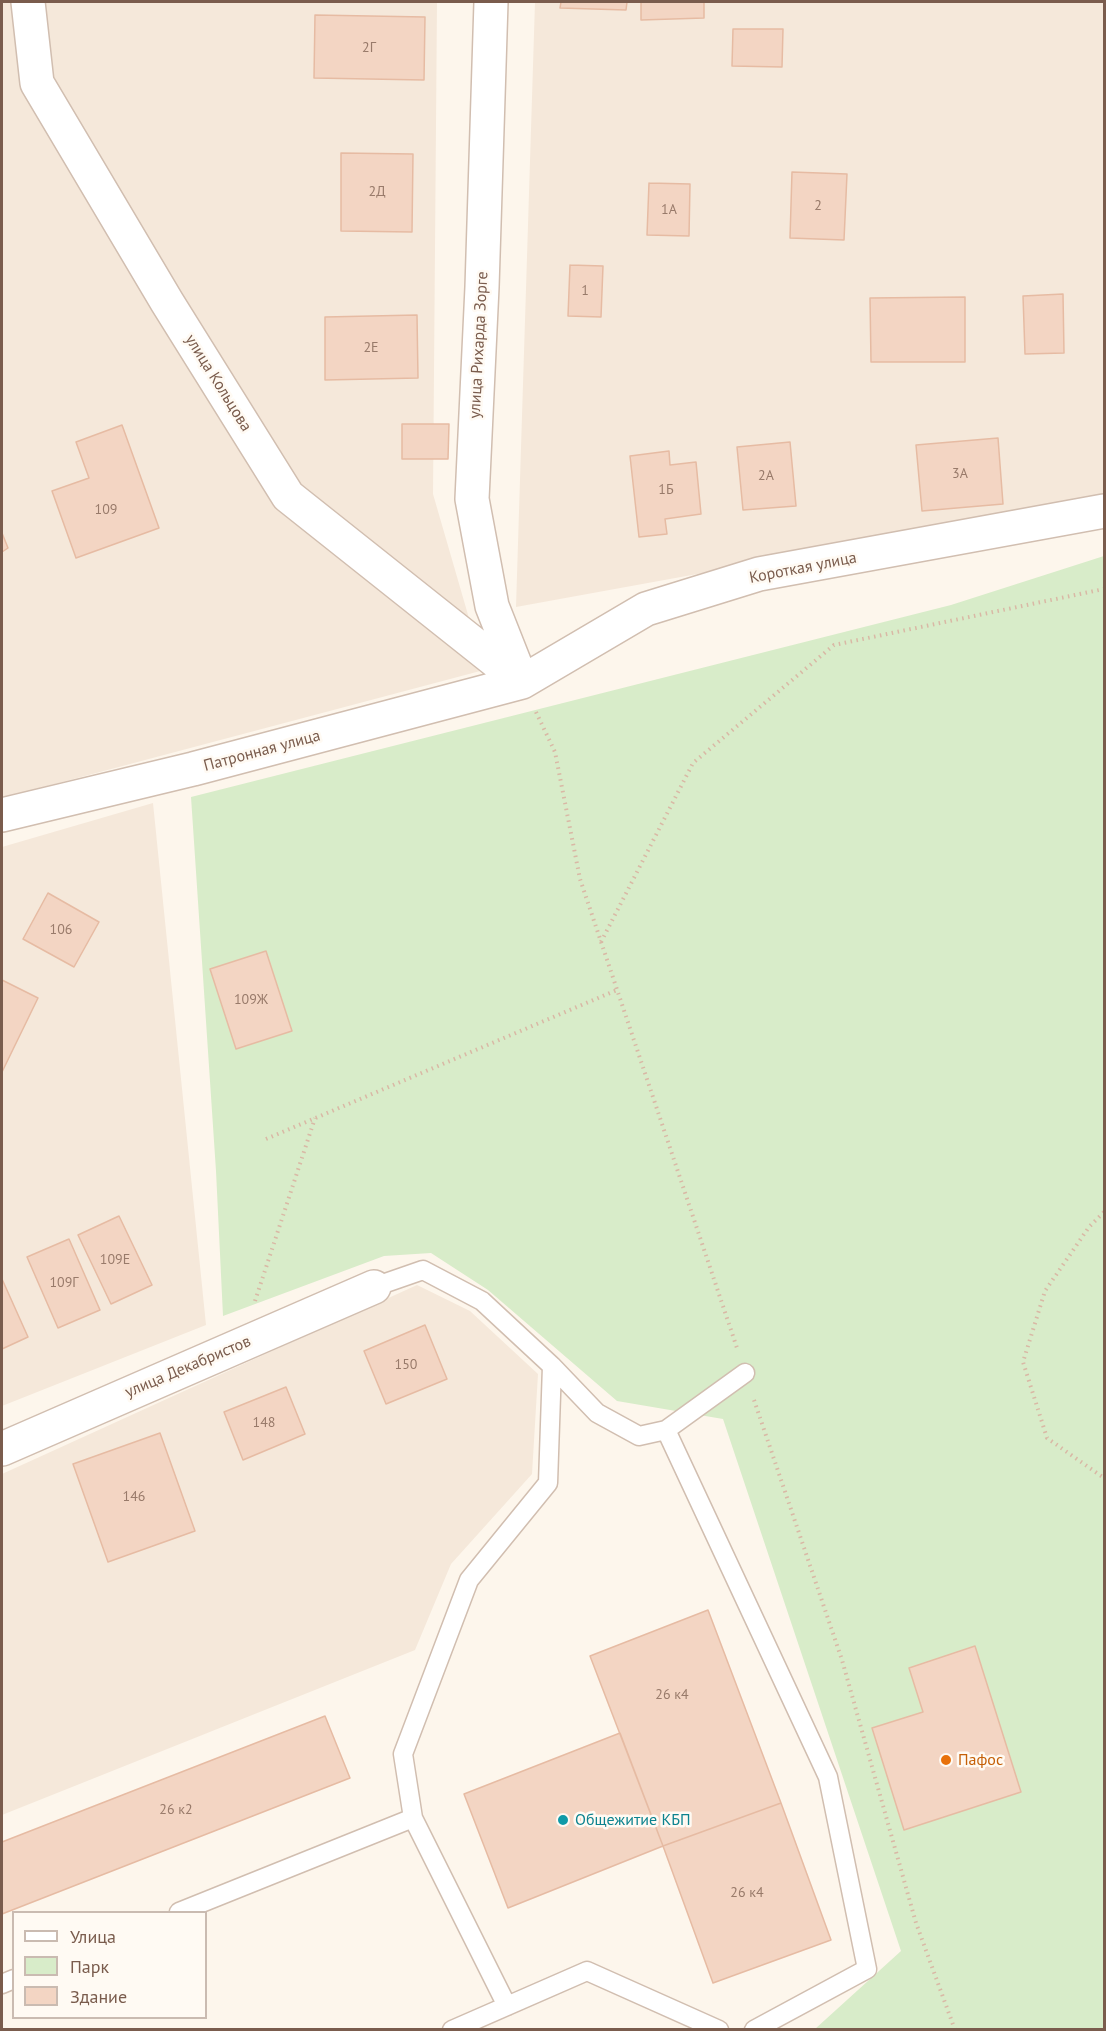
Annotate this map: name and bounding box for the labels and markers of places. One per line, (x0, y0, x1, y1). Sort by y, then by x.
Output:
place label: Пафос (958, 1750, 1003, 1770)
marker: Пафос (939, 1753, 953, 1767)
place label: Общежитие КБП (575, 1810, 690, 1830)
marker: Общежитие КБП (556, 1813, 570, 1827)

